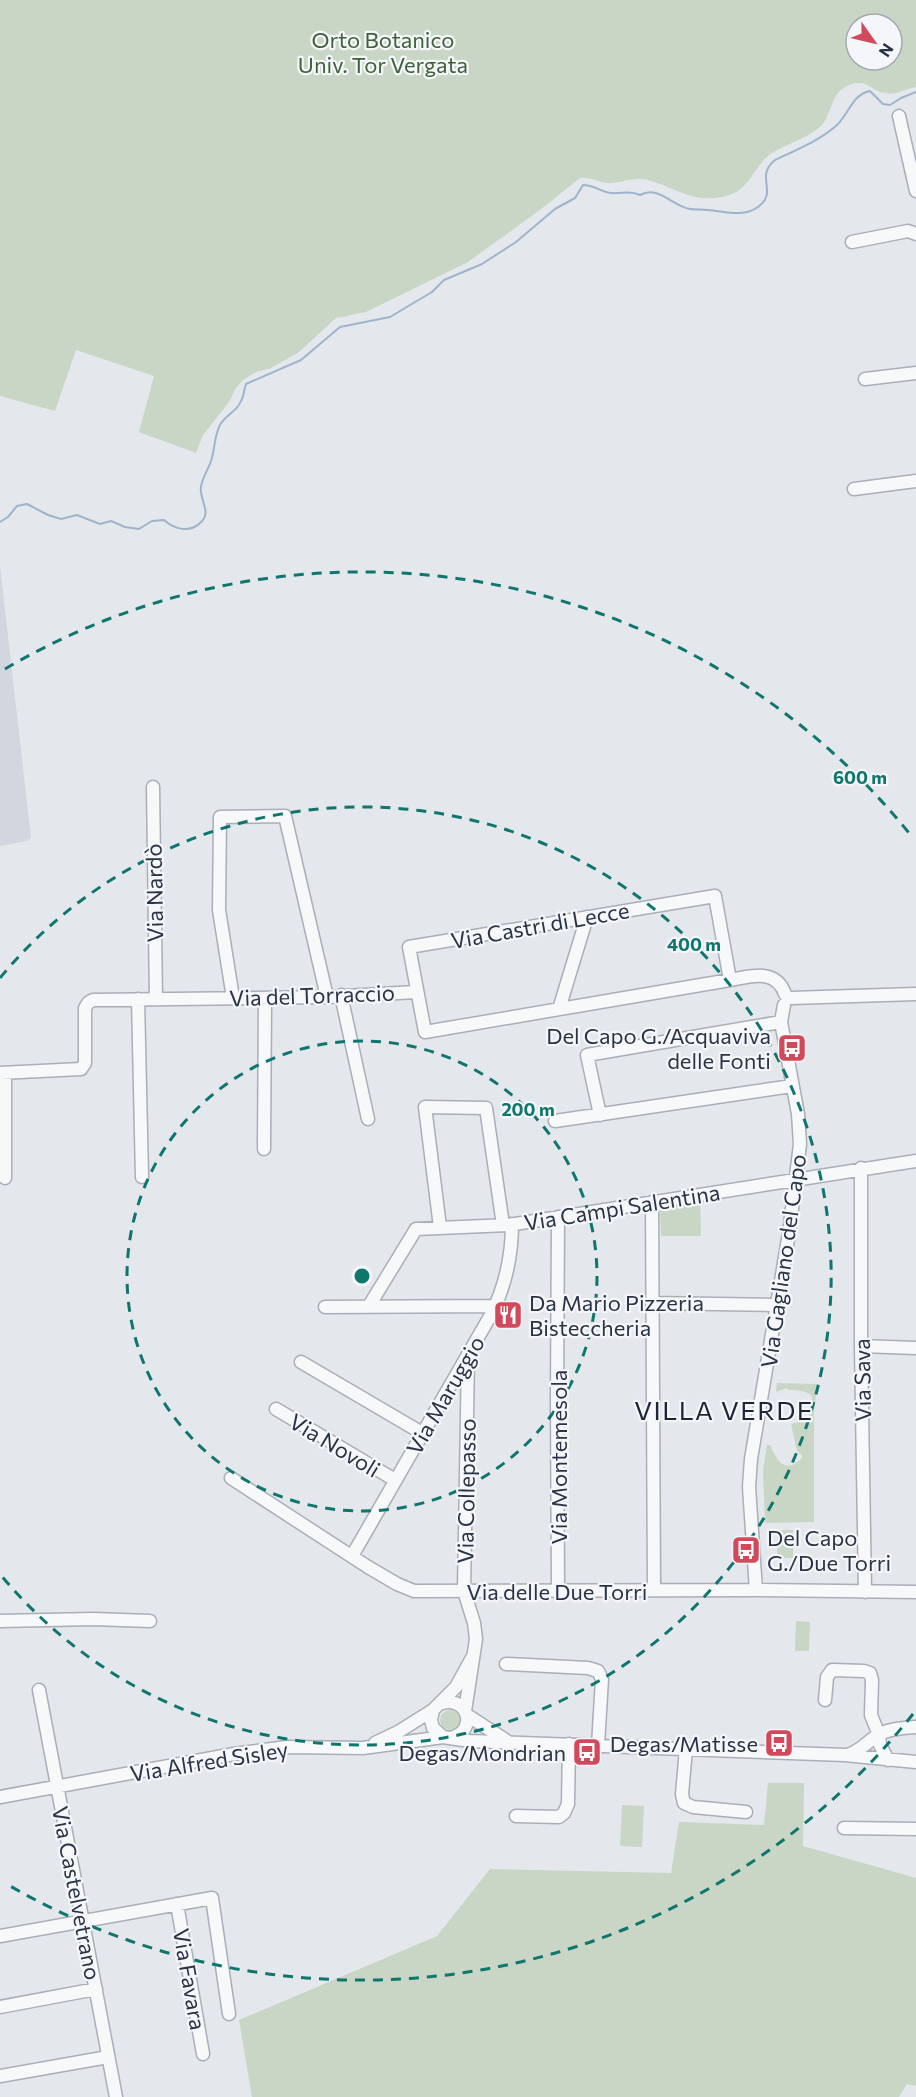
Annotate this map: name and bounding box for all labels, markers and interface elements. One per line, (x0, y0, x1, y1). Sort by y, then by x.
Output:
north arrow (844, 12, 904, 72)
park label: Orto Botanico Univ. Tor Vergata (298, 26, 468, 78)
text: N (876, 40, 898, 61)
text: 600 m (833, 766, 887, 788)
street label: Via Nardò (140, 843, 168, 943)
street label: Via Castri di Lecce (449, 896, 631, 954)
text: 400 m (667, 933, 721, 955)
street label: Via del Torraccio (229, 979, 395, 1011)
place label: Del Capo G./Acquaviva delle Fonti (546, 1022, 771, 1074)
bus stop icon: Del Capo G./Acquaviva delle Fonti (776, 1032, 808, 1064)
text: 200 m (501, 1098, 555, 1120)
street label: Via Gagliano del Capo (755, 1152, 811, 1370)
street label: Via Campi Salentina (522, 1178, 722, 1236)
centre of rings (352, 1266, 372, 1286)
place label: Da Mario Pizzeria Bisteccheria (529, 1289, 704, 1341)
restaurant icon: Da Mario Pizzeria Bisteccheria (492, 1299, 524, 1331)
street label: Via Maruggio (400, 1331, 490, 1459)
street label: Via Sava (848, 1338, 876, 1422)
street label: Via Montemesola (545, 1370, 572, 1544)
district label: VILLA VERDE (634, 1394, 814, 1425)
street label: Via Novoli (285, 1407, 385, 1483)
street label: Via Collepasso (451, 1418, 481, 1564)
place label: Del Capo G./Due Torri (767, 1524, 891, 1576)
bus stop icon: Del Capo G./Due Torri (730, 1534, 762, 1566)
street label: Via delle Due Torri (467, 1578, 647, 1605)
bus stop icon: Degas/Matisse (763, 1727, 795, 1759)
place label: Degas/Matisse (610, 1730, 758, 1757)
street label: Via Alfred Sisley (128, 1735, 290, 1787)
bus stop icon: Degas/Mondrian (571, 1736, 603, 1768)
place label: Degas/Mondrian (398, 1739, 566, 1766)
street label: Via Castelvetrano (47, 1804, 107, 1982)
street label: Via Favara (168, 1926, 212, 2032)

